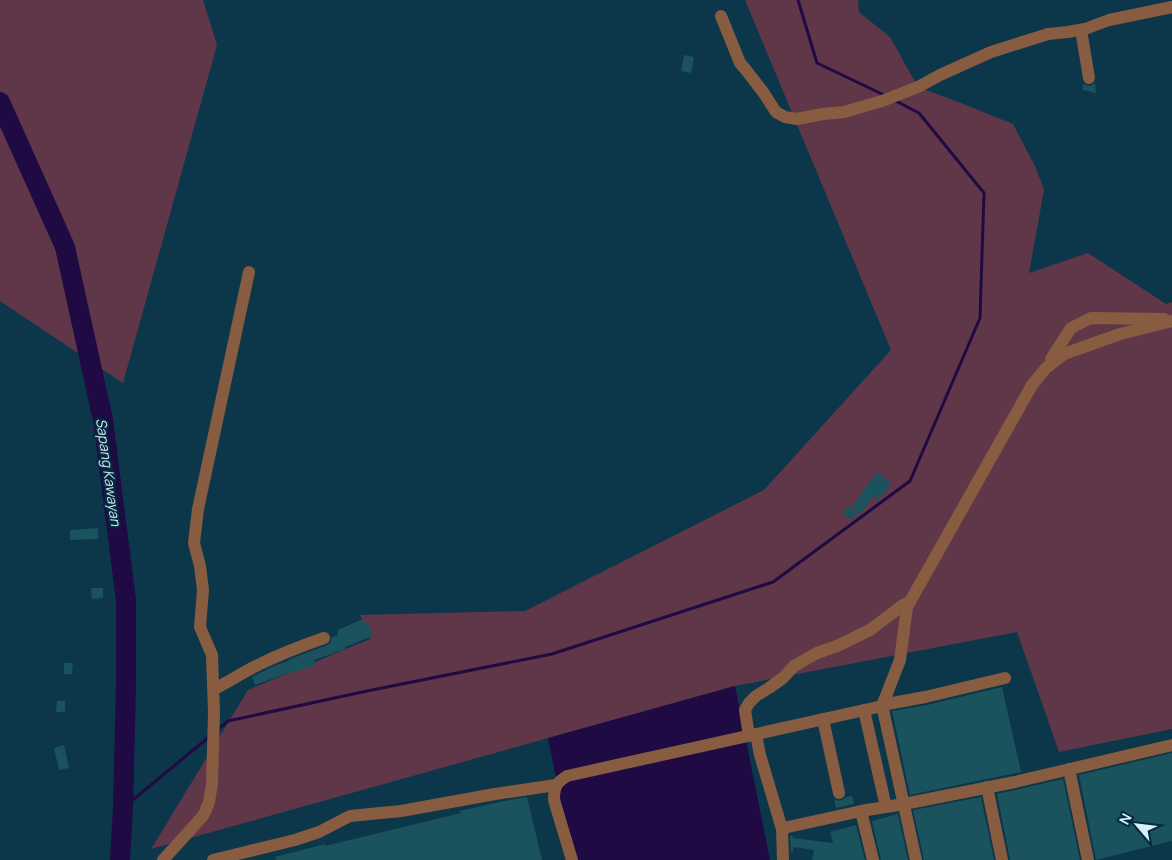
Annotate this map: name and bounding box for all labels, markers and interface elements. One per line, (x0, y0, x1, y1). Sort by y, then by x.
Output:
water label: Sapang Kawayan (92, 417, 126, 528)
north arrow (1112, 800, 1162, 850)
text: N (1114, 810, 1136, 828)

